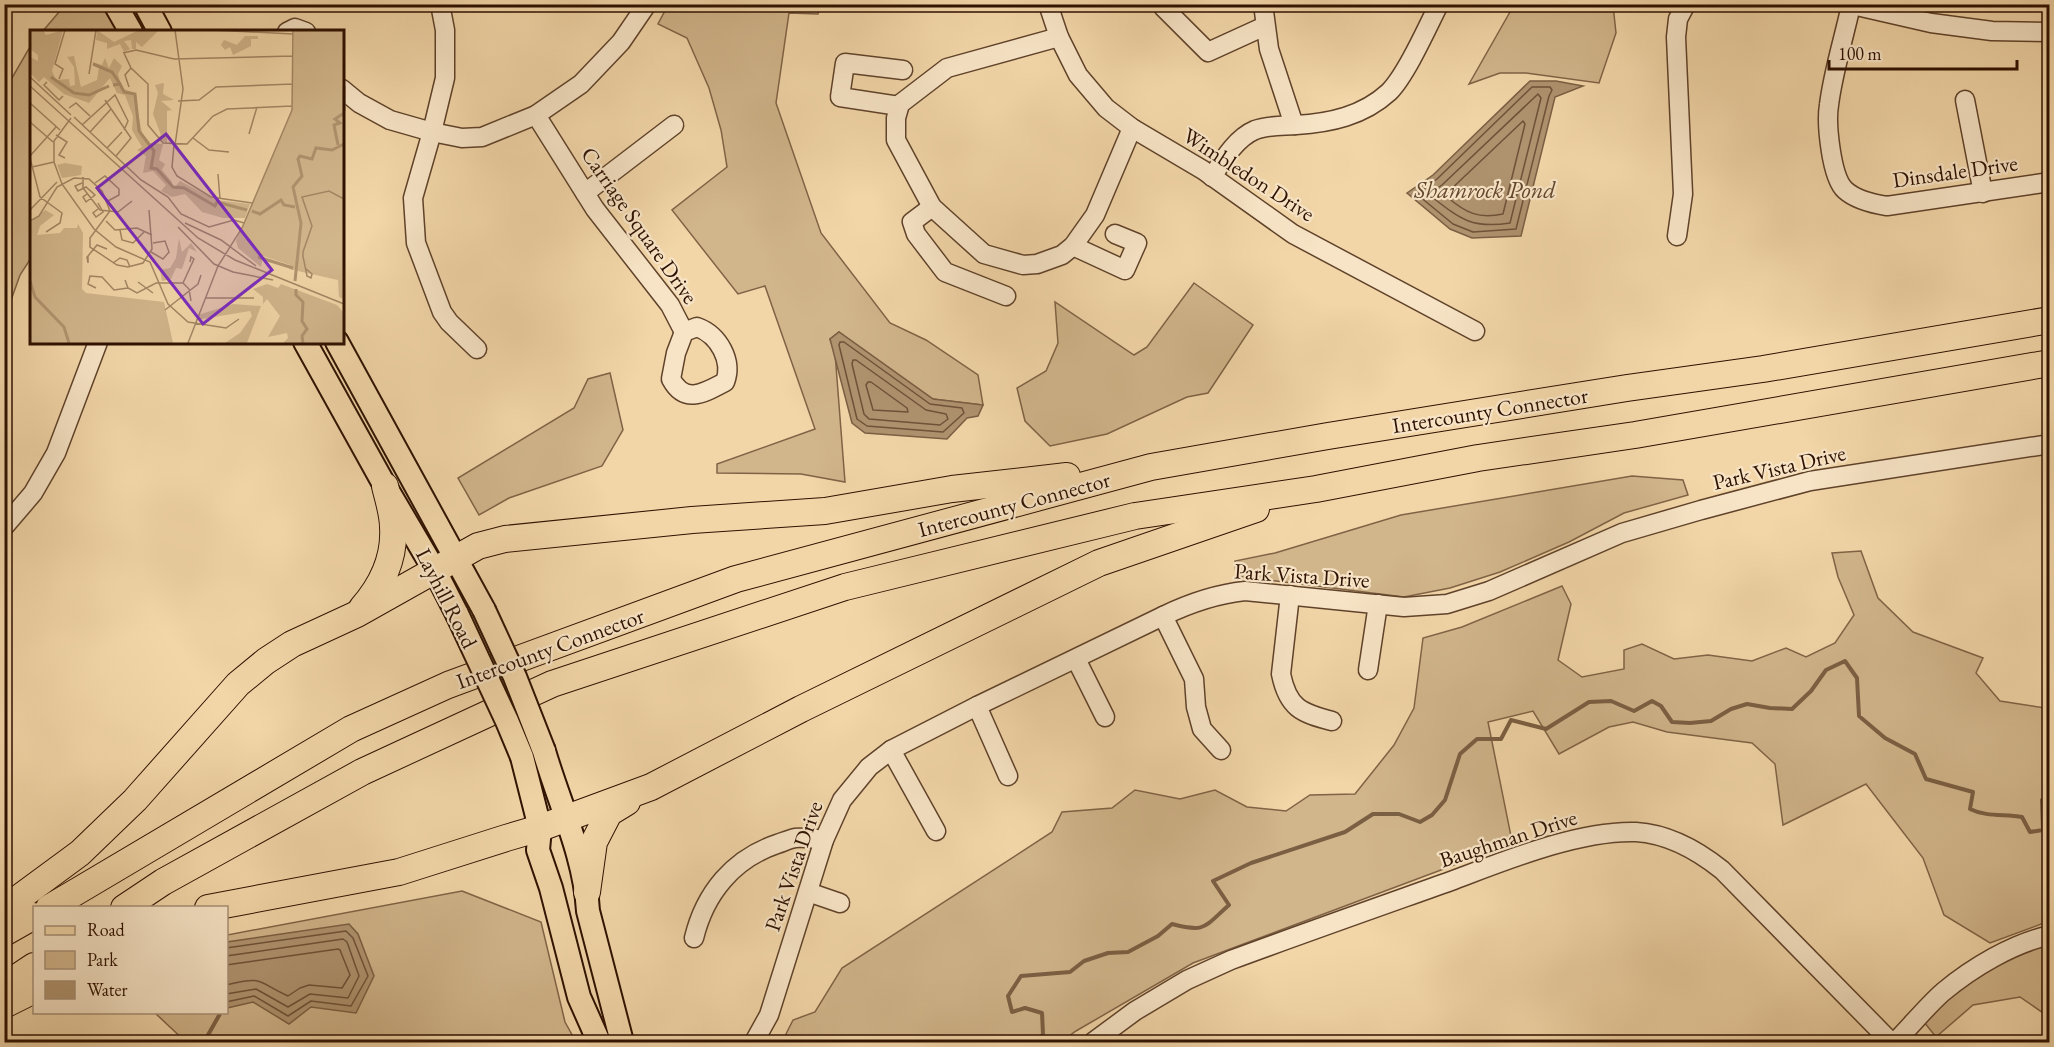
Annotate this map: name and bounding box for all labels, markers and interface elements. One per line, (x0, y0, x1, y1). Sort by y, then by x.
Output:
inset map (30, 30, 344, 344)
scale bar (1829, 33, 2016, 71)
text: 100 m (1838, 42, 1882, 65)
street label: Wimbledon Drive (1177, 121, 1321, 228)
street label: Carriage Square Drive (575, 141, 705, 310)
street label: Dinsdale Drive (1891, 148, 2020, 195)
water label: Shamrock Pond (1413, 174, 1556, 205)
street label: Intercounty Connector (1390, 381, 1591, 440)
street label: Park Vista Drive (1710, 438, 1849, 497)
street label: Intercounty Connector (915, 465, 1114, 544)
street label: Layhill Road (409, 543, 485, 654)
street label: Park Vista Drive (1233, 556, 1371, 595)
street label: Intercounty Connector (452, 601, 649, 696)
street label: Park Vista Drive (758, 797, 829, 935)
street label: Baughman Drive (1436, 802, 1581, 874)
legend (33, 906, 228, 1014)
text: Road (87, 918, 126, 941)
text: Park (87, 948, 118, 971)
text: Water (87, 978, 128, 1001)

